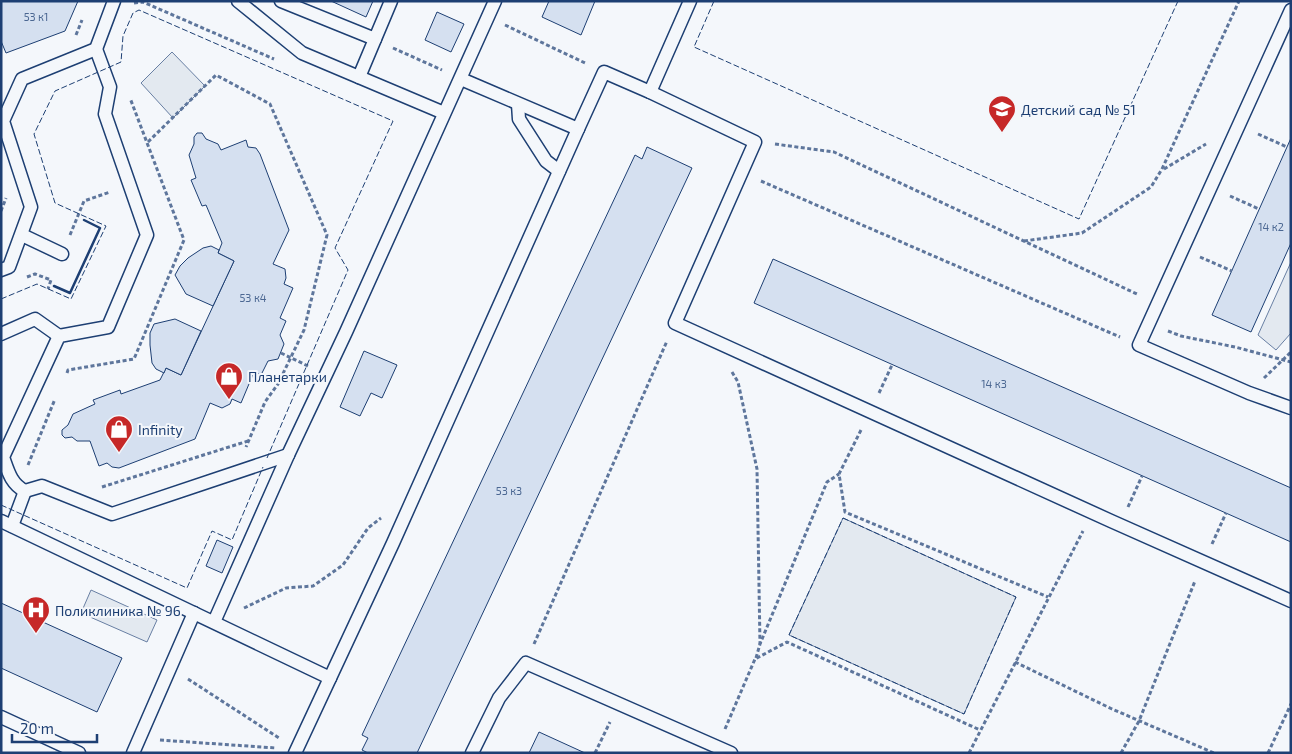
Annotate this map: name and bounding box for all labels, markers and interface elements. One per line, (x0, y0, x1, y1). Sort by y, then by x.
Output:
house number: 53 к1 (24, 10, 48, 23)
school or university icon: Детский сад № 51 (987, 94, 1017, 133)
place label: Детский сад № 51 (1021, 101, 1136, 118)
house number: 14 к2 (1258, 220, 1284, 233)
house number: 53 к4 (239, 291, 267, 304)
shop icon: Планетарки (214, 361, 244, 400)
place label: Планетарки (248, 368, 327, 385)
house number: 14 к3 (981, 377, 1007, 390)
shop icon: Infinity (104, 414, 134, 453)
place label: Infinity (138, 421, 183, 438)
house number: 53 к3 (496, 484, 522, 497)
hospital icon: Поликлиника № 96 (21, 595, 51, 634)
place label: Поликлиника № 96 (55, 602, 181, 619)
scale bar (12, 712, 98, 744)
text: 20 m (20, 719, 54, 737)

